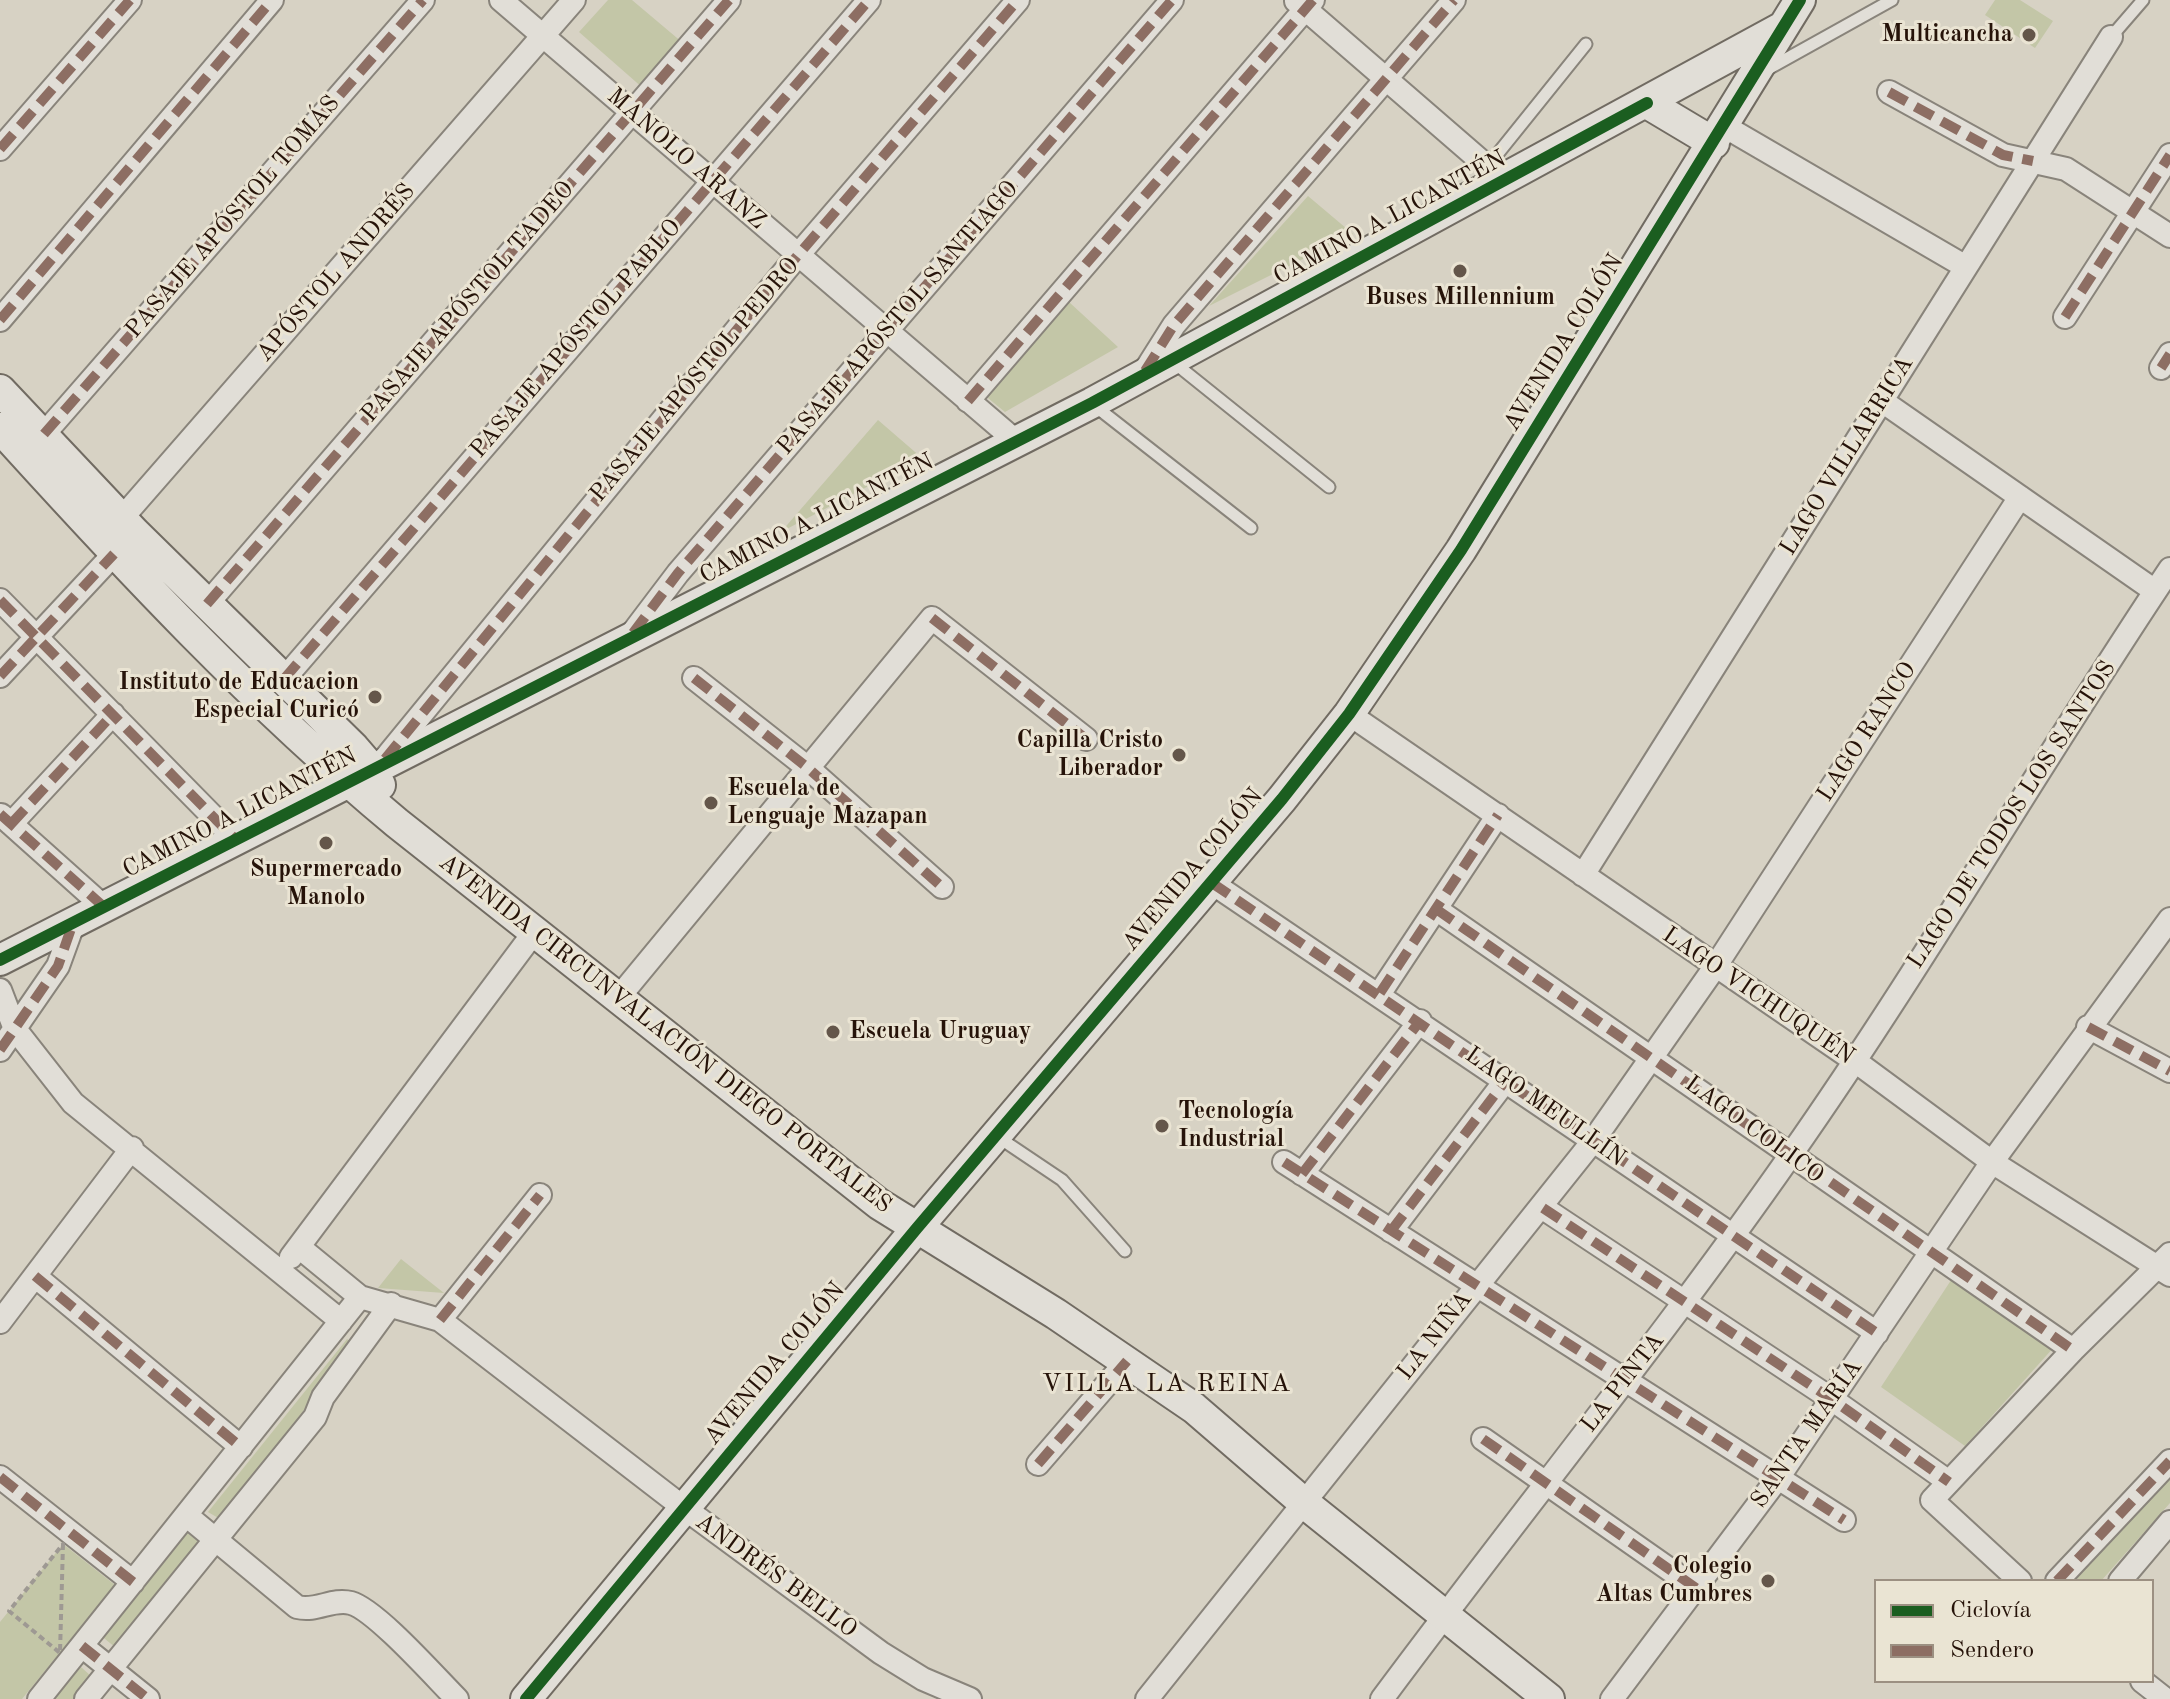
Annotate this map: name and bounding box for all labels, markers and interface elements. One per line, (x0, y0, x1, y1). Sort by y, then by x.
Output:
place label: Multicancha (1882, 21, 2013, 49)
marker: Multicancha (2020, 26, 2038, 44)
street label: MANOLO ARANZ (601, 82, 771, 236)
street label: PASAJE APÓSTOL TOMÁS (120, 90, 346, 344)
street label: CAMINO A LICANTÉN (1269, 144, 1511, 292)
street label: PASAJE APÓSTOL TADEO (355, 175, 581, 429)
street label: PASAJE APÓSTOL SANTIAGO (771, 175, 1025, 461)
street label: APÓSTOL ANDRÉS (251, 178, 421, 368)
street label: PASAJE APÓSTOL PABLO (464, 214, 688, 464)
street label: AVENIDA COLÓN (1498, 249, 1630, 437)
street label: PASAJE APÓSTOL PEDRO (584, 252, 806, 508)
marker: Buses Millennium (1451, 262, 1469, 280)
place label: Buses Millennium (1365, 284, 1555, 312)
street label: LAGO VILLARRICA (1774, 351, 1920, 561)
street label: CAMINO A LICANTÉN (695, 447, 939, 591)
street label: LAGO DE TODOS LOS SANTOS (1901, 656, 2123, 974)
street label: LAGO RANCO (1811, 657, 1923, 807)
place label: Instituto de Educacion Especial Curicó (119, 669, 359, 725)
marker: Instituto de Educacion Especial Curicó (366, 688, 384, 706)
place label: Capilla Cristo Liberador (1017, 727, 1163, 783)
street label: CAMINO A LICANTÉN (118, 741, 362, 885)
marker: Capilla Cristo Liberador (1170, 746, 1188, 764)
place label: Escuela de Lenguaje Mazapan (727, 775, 928, 831)
street label: AVENIDA COLÓN (1116, 783, 1270, 957)
marker: Escuela de Lenguaje Mazapan (702, 794, 720, 812)
marker: Supermercado Manolo (317, 834, 335, 852)
street label: AVENIDA CIRCUNVALACIÓN DIEGO PORTALES (433, 848, 897, 1220)
place label: Supermercado Manolo (250, 856, 402, 912)
street label: LAGO VICHUQUÉN (1656, 921, 1860, 1071)
place label: Escuela Uruguay (849, 1018, 1031, 1046)
marker: Escuela Uruguay (824, 1023, 842, 1041)
street label: LAGO MEULLÍN (1459, 1041, 1631, 1173)
street label: LAGO COLICO (1679, 1070, 1829, 1190)
place label: Tecnología Industrial (1178, 1098, 1294, 1154)
marker: Tecnología Industrial (1153, 1117, 1171, 1135)
street label: AVENIDA COLÓN (698, 1277, 852, 1451)
street label: LA NIÑA (1391, 1286, 1479, 1386)
street label: LA PINTA (1575, 1327, 1671, 1439)
street label: SANTA MARÍA (1745, 1354, 1869, 1514)
district label: VILLA LA REINA (1042, 1368, 1292, 1400)
street label: ANDRÉS BELLO (689, 1508, 863, 1644)
place label: Colegio Altas Cumbres (1596, 1553, 1752, 1609)
marker: Colegio Altas Cumbres (1759, 1572, 1777, 1590)
legend (1874, 1579, 2154, 1683)
text: Ciclovía (1950, 1599, 2031, 1623)
text: Sendero (1950, 1639, 2034, 1663)

